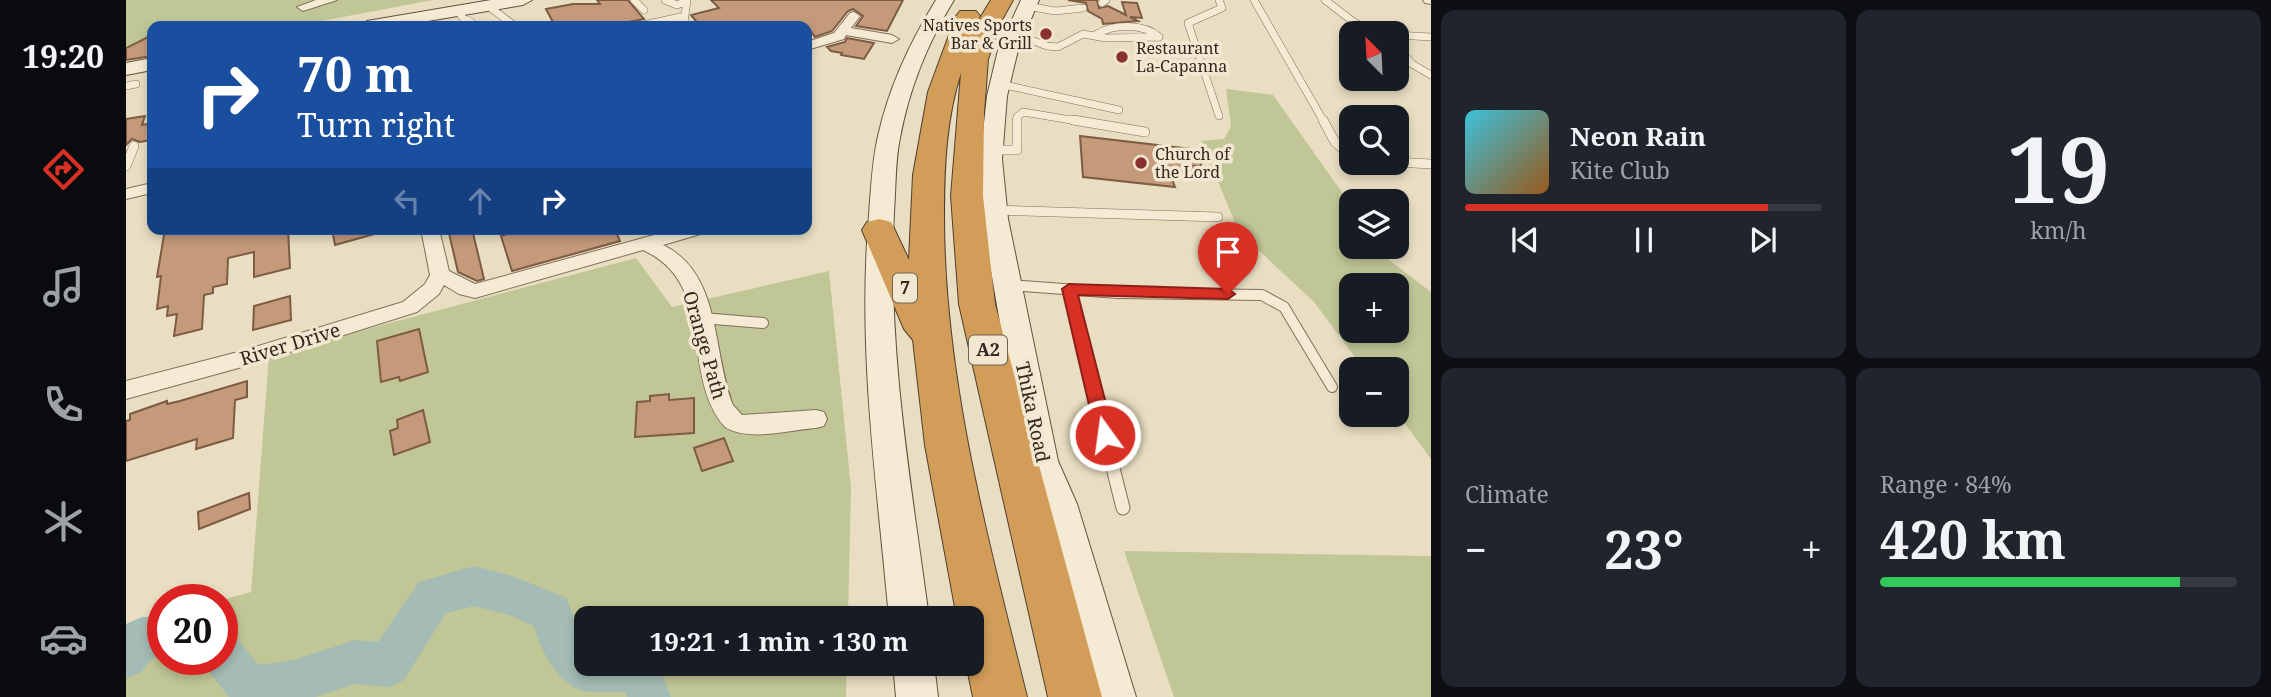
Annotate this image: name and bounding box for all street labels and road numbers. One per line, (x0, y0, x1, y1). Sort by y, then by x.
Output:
road number: 7 (893, 274, 917, 302)
street label: Orange Path (677, 288, 733, 402)
street label: River Drive (237, 316, 343, 372)
road number: A2 (969, 336, 1007, 364)
street label: Thika Road (1010, 359, 1056, 465)

